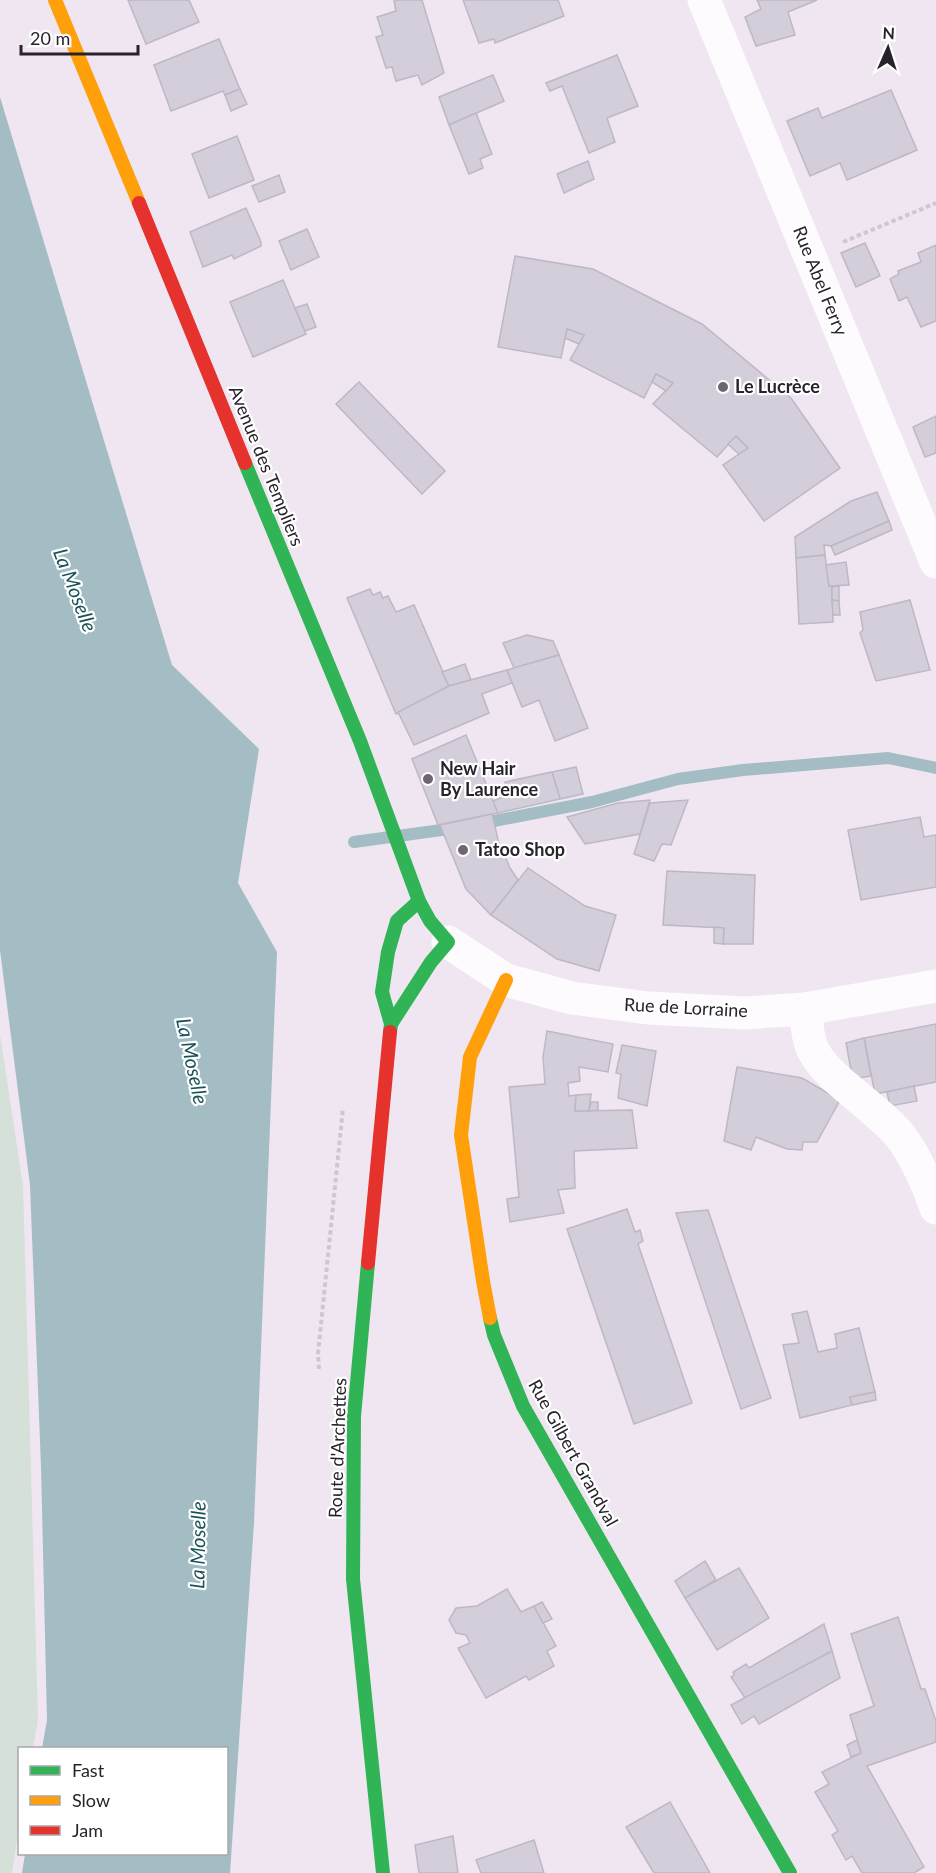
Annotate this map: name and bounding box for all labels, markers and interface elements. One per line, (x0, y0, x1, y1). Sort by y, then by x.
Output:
scale bar (21, 18, 138, 56)
north arrow (858, 18, 918, 78)
text: N (882, 23, 895, 42)
text: 20 m (30, 27, 70, 49)
street label: Rue Abel Ferry (789, 223, 853, 339)
place label: Le Lucrèce (735, 375, 820, 397)
marker: Le Lucrèce (716, 380, 730, 394)
street label: Avenue des Templiers (225, 382, 309, 549)
water label: La Moselle (49, 544, 103, 635)
place label: New Hair By Laurence (440, 757, 538, 800)
marker: New Hair By Laurence (421, 772, 435, 786)
place label: Tatoo Shop (475, 838, 565, 860)
marker: Tatoo Shop (456, 843, 470, 857)
street label: Rue de Lorraine (624, 993, 748, 1021)
water label: La Moselle (172, 1015, 214, 1106)
street label: Rue Gilbert Grandval (524, 1375, 623, 1530)
street label: Route d'Archettes (324, 1377, 350, 1518)
water label: La Moselle (184, 1501, 210, 1589)
legend (18, 1747, 228, 1855)
text: Fast (72, 1759, 105, 1781)
text: Slow (72, 1789, 110, 1811)
text: Jam (72, 1819, 103, 1841)

